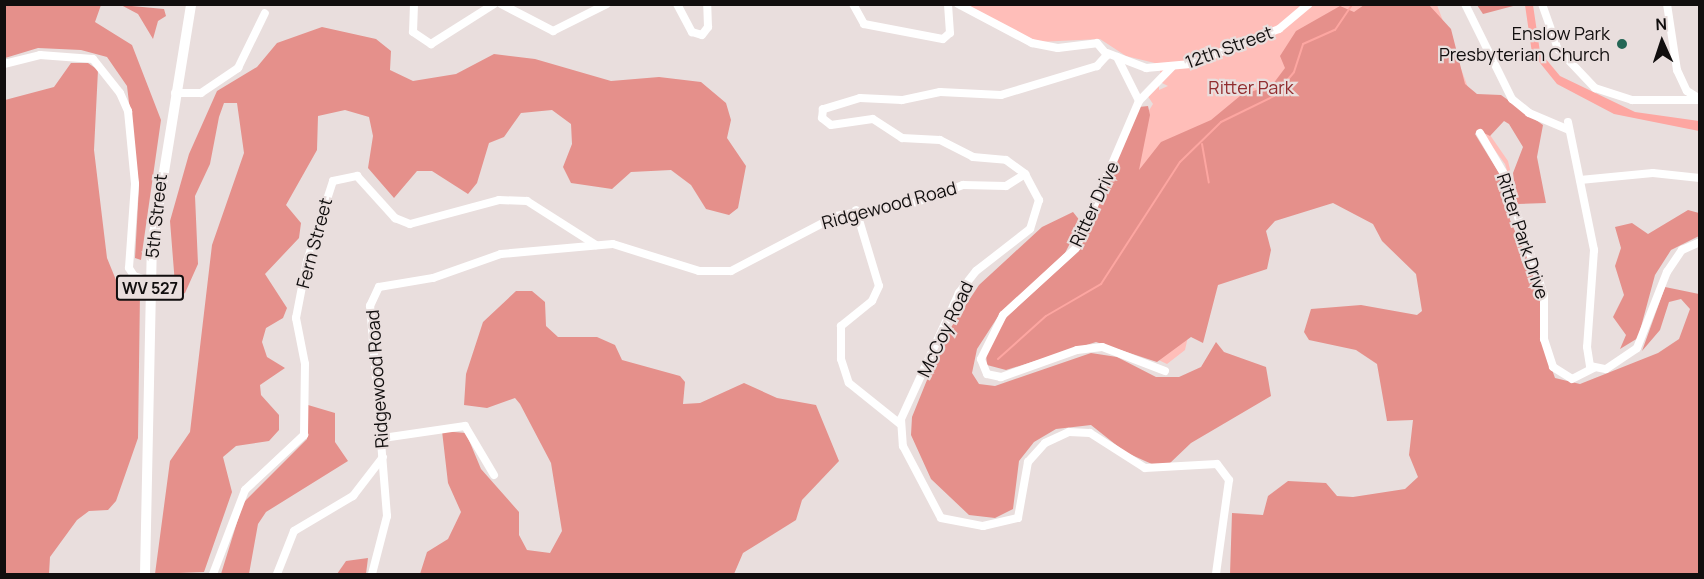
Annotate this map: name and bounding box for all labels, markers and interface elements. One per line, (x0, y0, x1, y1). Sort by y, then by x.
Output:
north arrow (1632, 12, 1692, 72)
text: N (1655, 13, 1667, 35)
street label: 12th Street (1182, 21, 1276, 73)
place label: Enslow Park Presbyterian Church (1439, 23, 1610, 66)
marker: Enslow Park Presbyterian Church (1615, 37, 1629, 51)
park label: Ritter Park (1208, 76, 1294, 98)
street label: Ritter Drive (1065, 158, 1123, 250)
street label: Ritter Park Drive (1492, 170, 1554, 302)
street label: 5th Street (141, 173, 171, 259)
street label: Ridgewood Road (819, 177, 959, 233)
street label: Fern Street (292, 195, 336, 291)
road number: WV 527 (116, 275, 184, 301)
street label: McCoy Road (912, 278, 978, 380)
street label: Ridgewood Road (361, 309, 393, 449)

